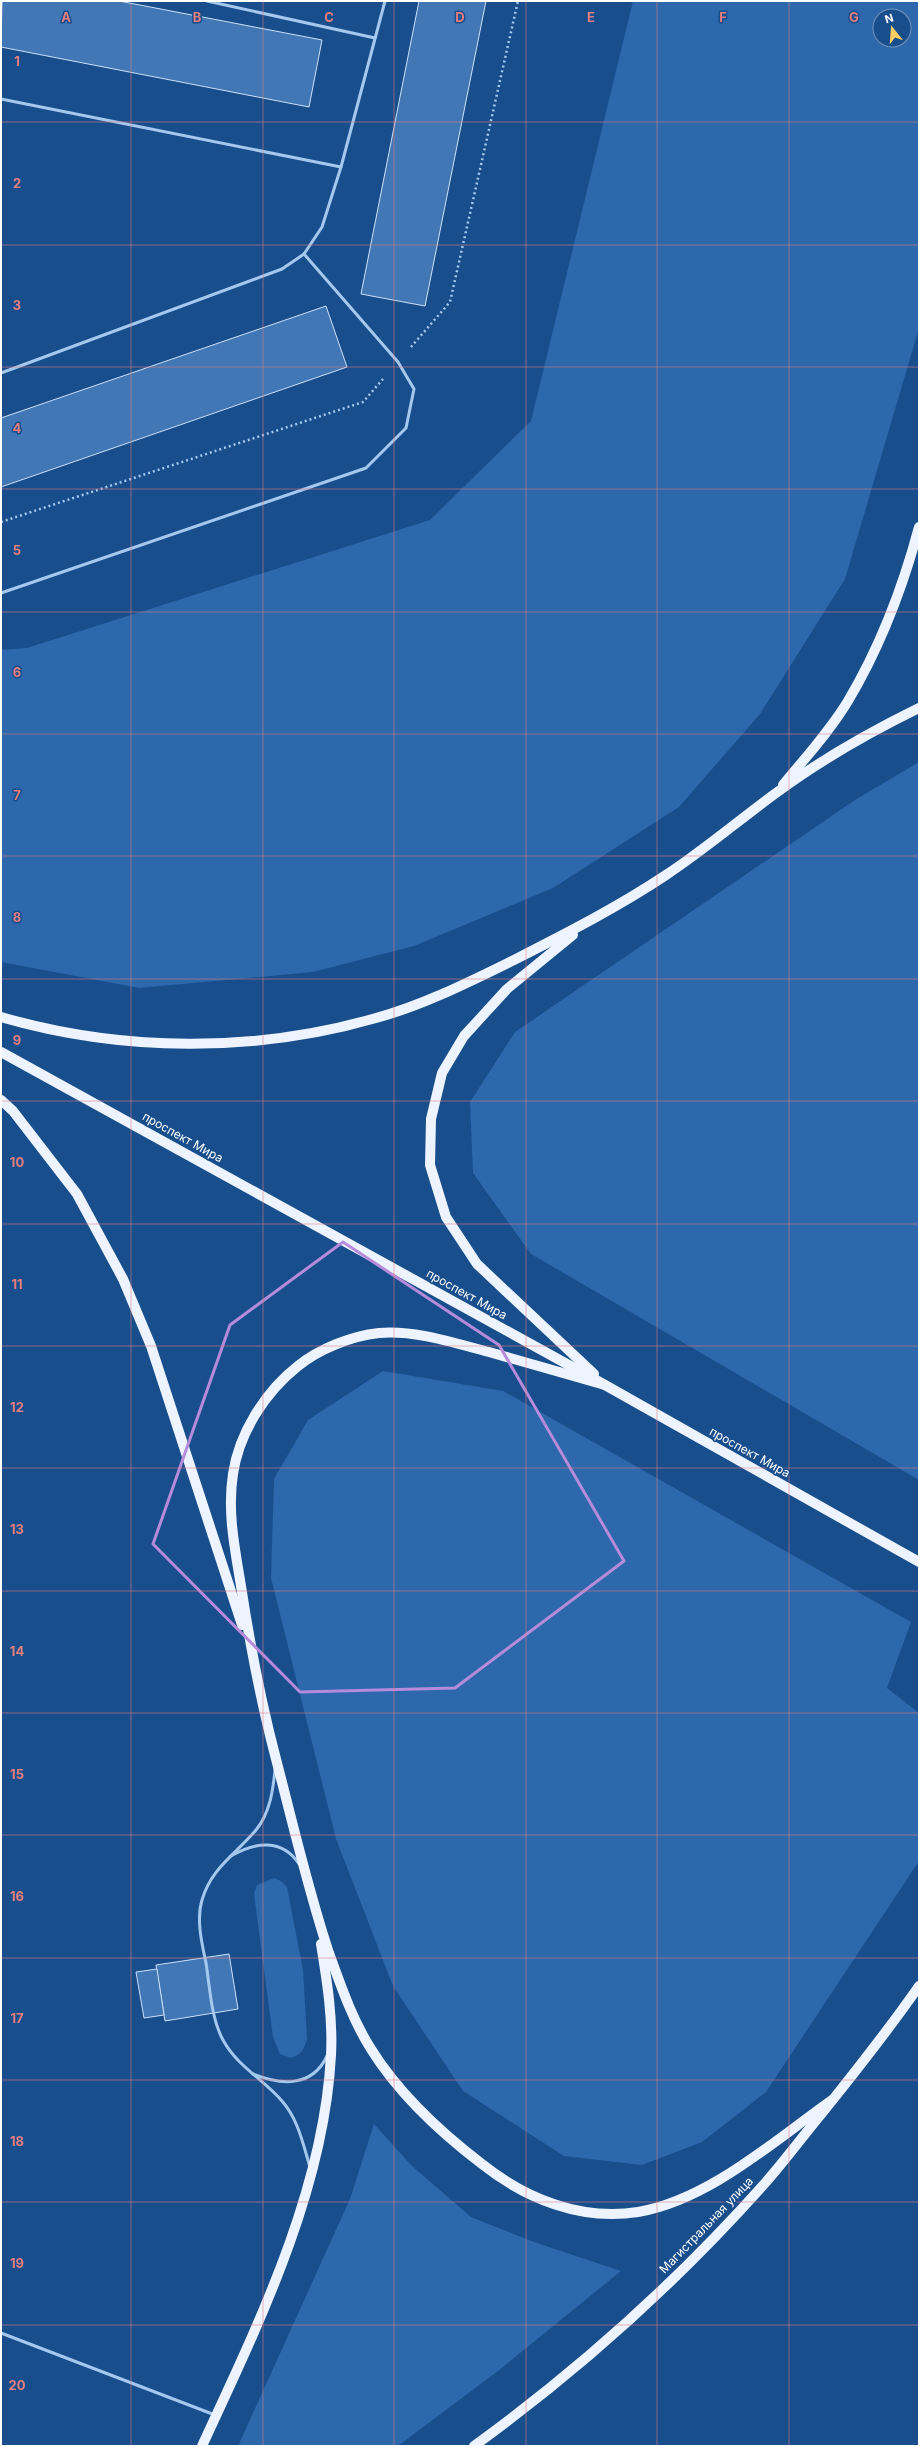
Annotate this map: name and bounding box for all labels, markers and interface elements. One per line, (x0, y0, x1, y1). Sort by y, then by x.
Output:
north arrow (872, 8, 912, 48)
text: A (61, 9, 71, 25)
text: B (193, 9, 202, 25)
text: C (324, 9, 334, 25)
text: D (455, 9, 465, 25)
text: E (587, 9, 595, 25)
text: F (719, 9, 727, 25)
text: G (849, 9, 859, 25)
text: N (883, 11, 895, 26)
text: 1 (14, 53, 20, 69)
text: 2 (13, 175, 21, 191)
text: 3 (13, 297, 21, 313)
text: 4 (13, 420, 22, 436)
text: 5 (13, 542, 21, 558)
text: 6 (13, 664, 21, 680)
text: 7 (13, 787, 21, 803)
text: 8 (13, 909, 21, 925)
text: 9 (13, 1032, 21, 1048)
street label: проспект Мира (140, 1109, 226, 1165)
text: 10 (10, 1154, 24, 1170)
street label: проспект Мира (424, 1266, 510, 1322)
text: 11 (11, 1276, 23, 1292)
text: 12 (10, 1399, 24, 1415)
street label: проспект Мира (707, 1424, 793, 1480)
text: 13 (10, 1521, 24, 1537)
text: 14 (10, 1643, 24, 1659)
text: 15 (10, 1766, 24, 1782)
text: 16 (10, 1888, 24, 1904)
text: 17 (10, 2010, 24, 2026)
text: 18 (10, 2133, 24, 2149)
street label: Магистральная улица (656, 2174, 756, 2276)
text: 19 (10, 2255, 24, 2271)
text: 20 (9, 2377, 26, 2393)

